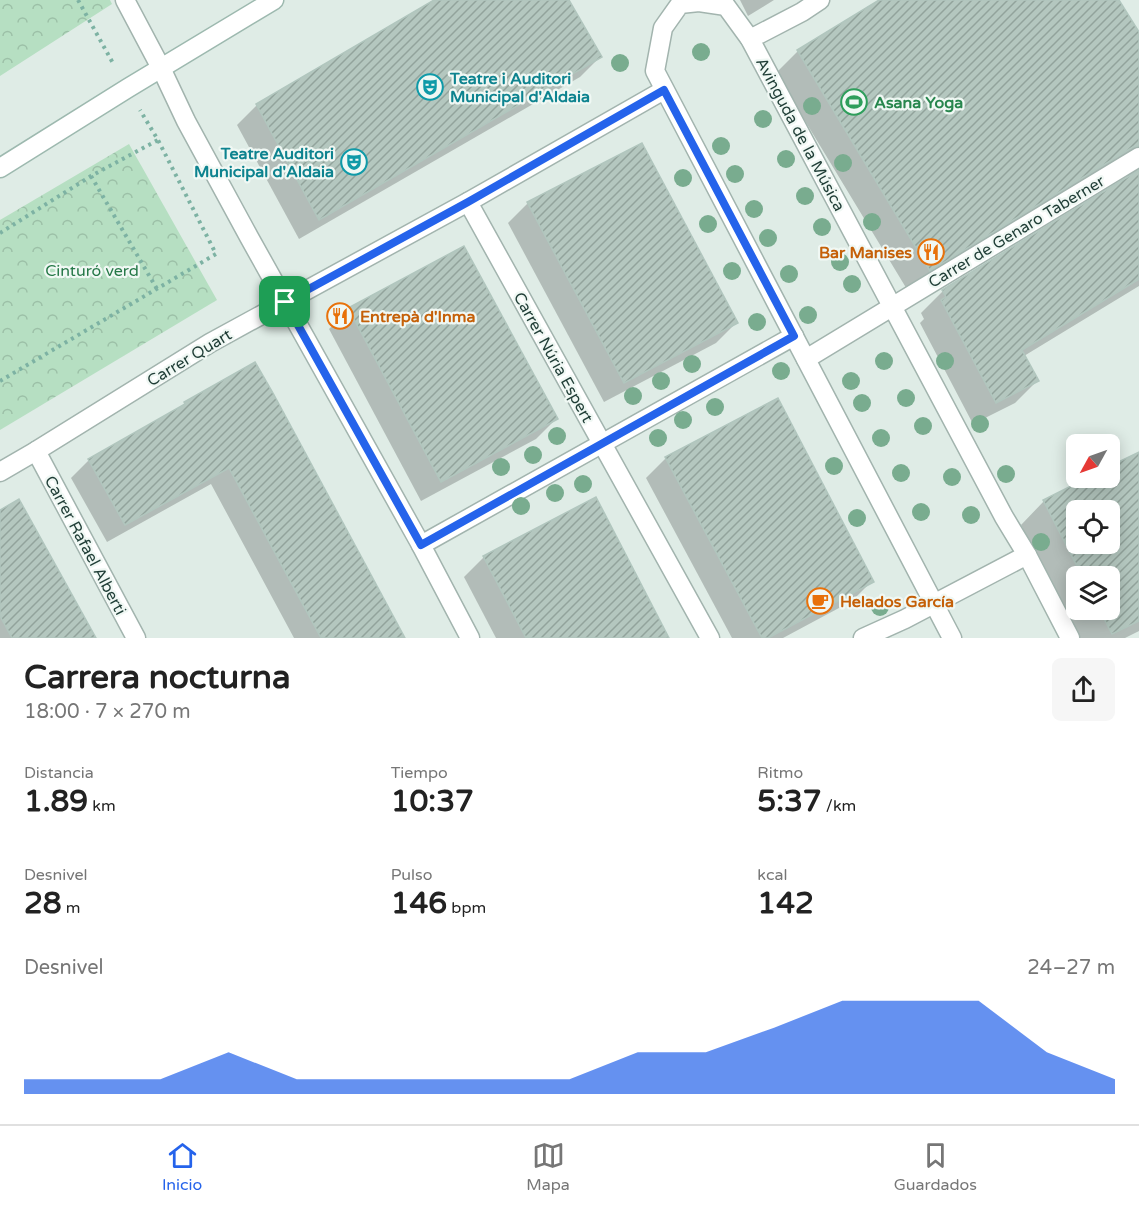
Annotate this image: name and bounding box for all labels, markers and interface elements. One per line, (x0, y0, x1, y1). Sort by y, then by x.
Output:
street label: Avinguda de la Música (751, 54, 849, 215)
place label: Teatre i Auditori Municipal d'Aldaia (449, 69, 590, 107)
theatre icon: Teatre i Auditori Municipal d'Aldaia (415, 72, 445, 102)
sports icon: Asana Yoga (839, 87, 869, 117)
place label: Asana Yoga (874, 93, 963, 113)
place label: Teatre Auditori Municipal d'Aldaia (194, 144, 334, 182)
theatre icon: Teatre Auditori Municipal d'Aldaia (339, 147, 369, 177)
street label: Carrer de Genaro Taberner (925, 171, 1109, 292)
restaurant icon: Bar Manises (916, 237, 946, 267)
place label: Bar Manises (819, 243, 912, 263)
park label: Cinturó verd (45, 261, 139, 281)
pin (259, 276, 310, 327)
icon: arrive (268, 285, 301, 318)
street label: Carrer Núria Espert (509, 289, 597, 426)
restaurant icon: Entrepà d'Inma (325, 301, 355, 331)
place label: Entrepà d'Inma (360, 307, 475, 327)
street label: Carrer Quart (144, 325, 236, 391)
north arrow (1066, 434, 1120, 488)
map controls (1066, 434, 1120, 620)
street label: Carrer Rafael Alberti (40, 472, 130, 619)
button: locate (1066, 500, 1120, 554)
button: layers (1066, 566, 1120, 620)
cafe icon: Helados García (805, 586, 835, 616)
place label: Helados García (840, 592, 954, 612)
text: Carrera nocturna (24, 658, 290, 697)
button: share (1052, 658, 1115, 721)
text: 18:00 · 7 × 270 m (24, 700, 191, 724)
text: Distancia (24, 763, 94, 783)
text: Tiempo (391, 763, 448, 783)
text: Ritmo (757, 763, 803, 783)
text: 1.89 (24, 783, 88, 820)
text: 10:37 (391, 783, 474, 820)
text: 5:37 (757, 783, 822, 820)
text: km (88, 796, 116, 816)
text: /km (822, 796, 856, 816)
text: Desnivel (24, 865, 88, 885)
text: Pulso (391, 865, 432, 885)
text: kcal (757, 865, 787, 885)
text: 28 (24, 885, 62, 922)
text: 146 (391, 885, 447, 922)
text: 142 (757, 885, 814, 922)
text: m (62, 898, 81, 918)
text: bpm (447, 898, 486, 918)
text: Desnivel (24, 956, 103, 980)
text: 24–27 m (1027, 956, 1115, 980)
tab: Inicio (162, 1139, 202, 1195)
tab: Mapa (526, 1139, 570, 1195)
tab: Guardados (894, 1139, 977, 1195)

